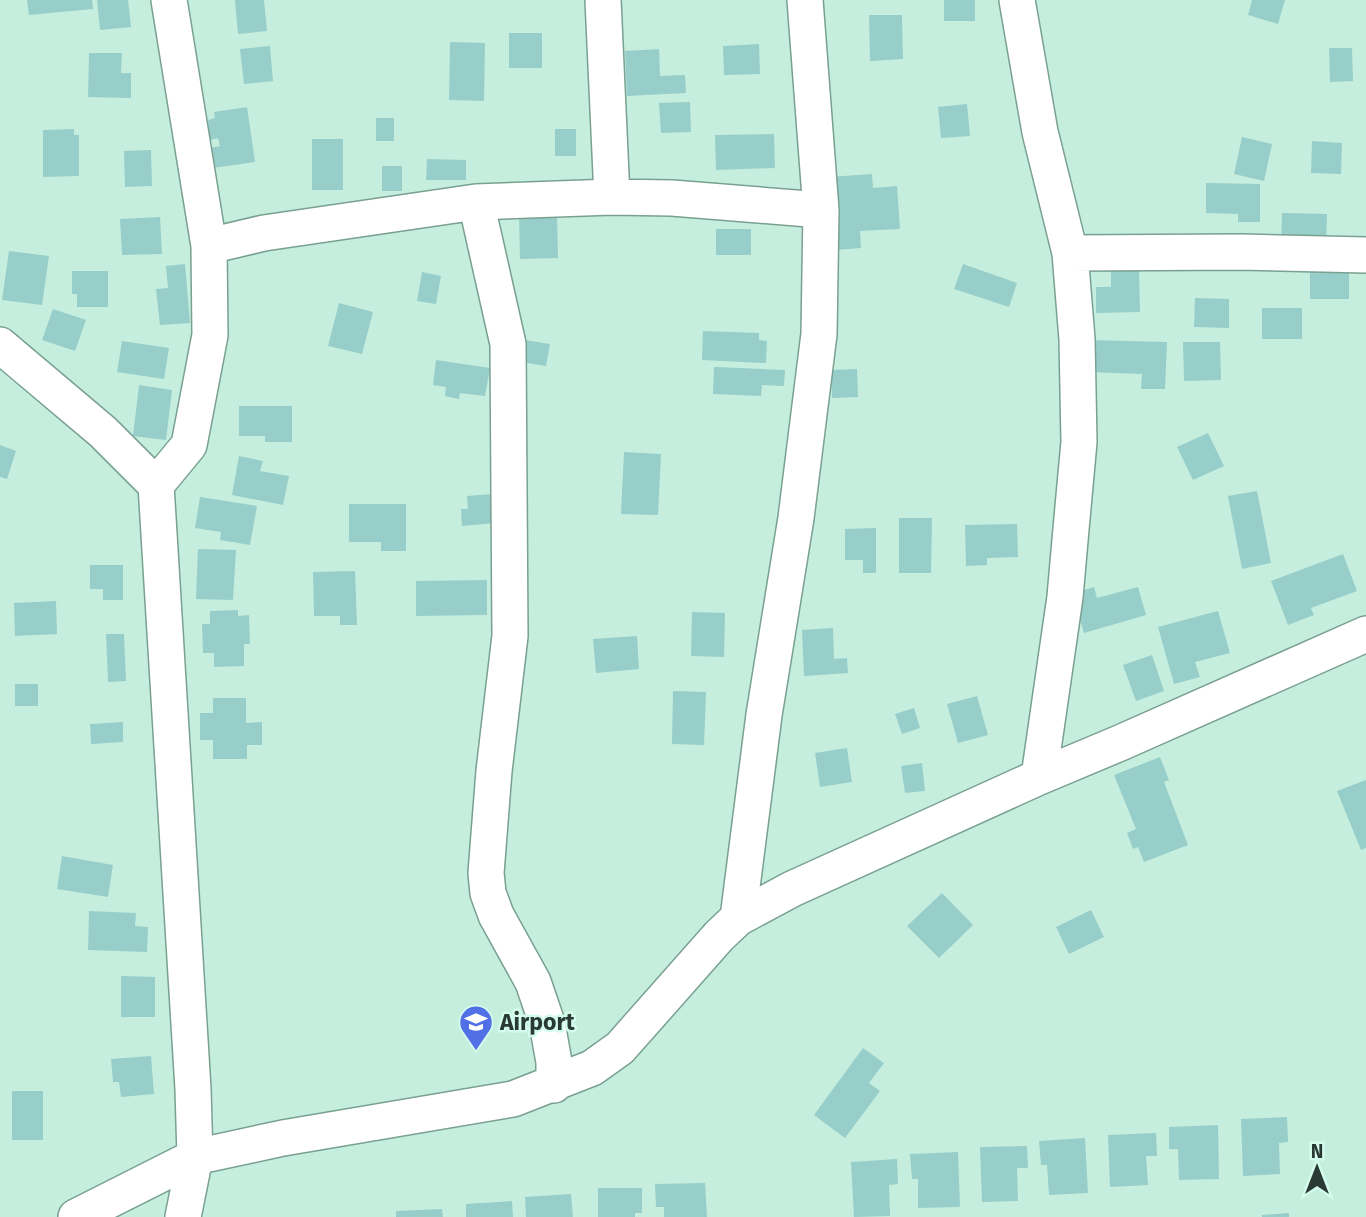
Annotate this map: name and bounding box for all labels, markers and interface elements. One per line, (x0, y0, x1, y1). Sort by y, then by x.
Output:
school or university icon: Airport (457, 1003, 495, 1052)
place label: Airport (499, 1008, 576, 1036)
north arrow (1282, 1133, 1352, 1203)
text: N (1311, 1140, 1323, 1163)

